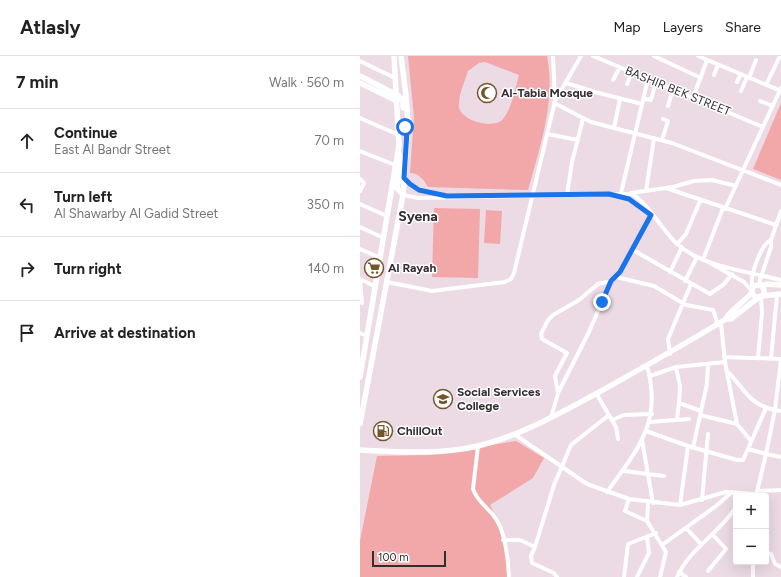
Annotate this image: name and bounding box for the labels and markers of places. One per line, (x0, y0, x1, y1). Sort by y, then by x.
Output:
mosque icon: Al-Tabia Mosque (476, 82, 498, 104)
place label: Al-Tabia Mosque (501, 86, 593, 100)
supermarket icon: Al Rayah (363, 257, 385, 279)
place label: Al Rayah (388, 261, 436, 275)
place label: Social Services College (457, 385, 541, 413)
school or university icon: Social Services College (432, 388, 454, 410)
fuel station icon: ChillOut (372, 420, 394, 442)
place label: ChillOut (397, 424, 443, 438)

